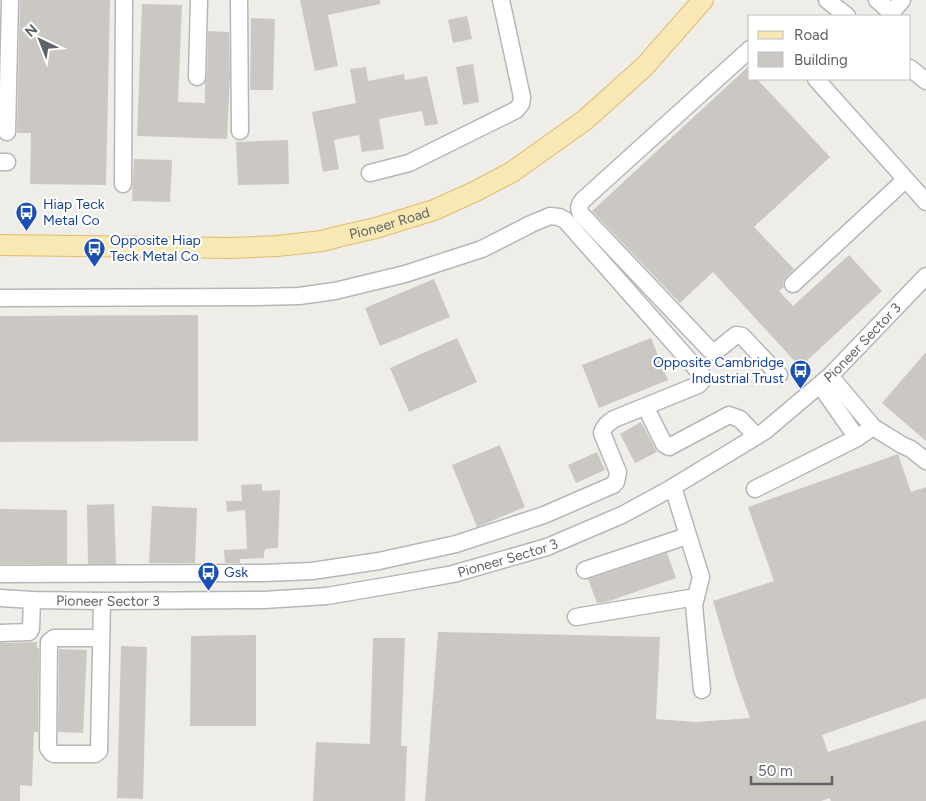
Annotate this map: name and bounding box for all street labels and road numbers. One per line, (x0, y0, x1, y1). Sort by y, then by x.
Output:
street label: Pioneer Road (347, 204, 432, 243)
street label: Pioneer Sector 3 (821, 299, 905, 386)
street label: Pioneer Sector 3 (456, 535, 561, 581)
street label: Pioneer Sector 3 (56, 592, 160, 610)

